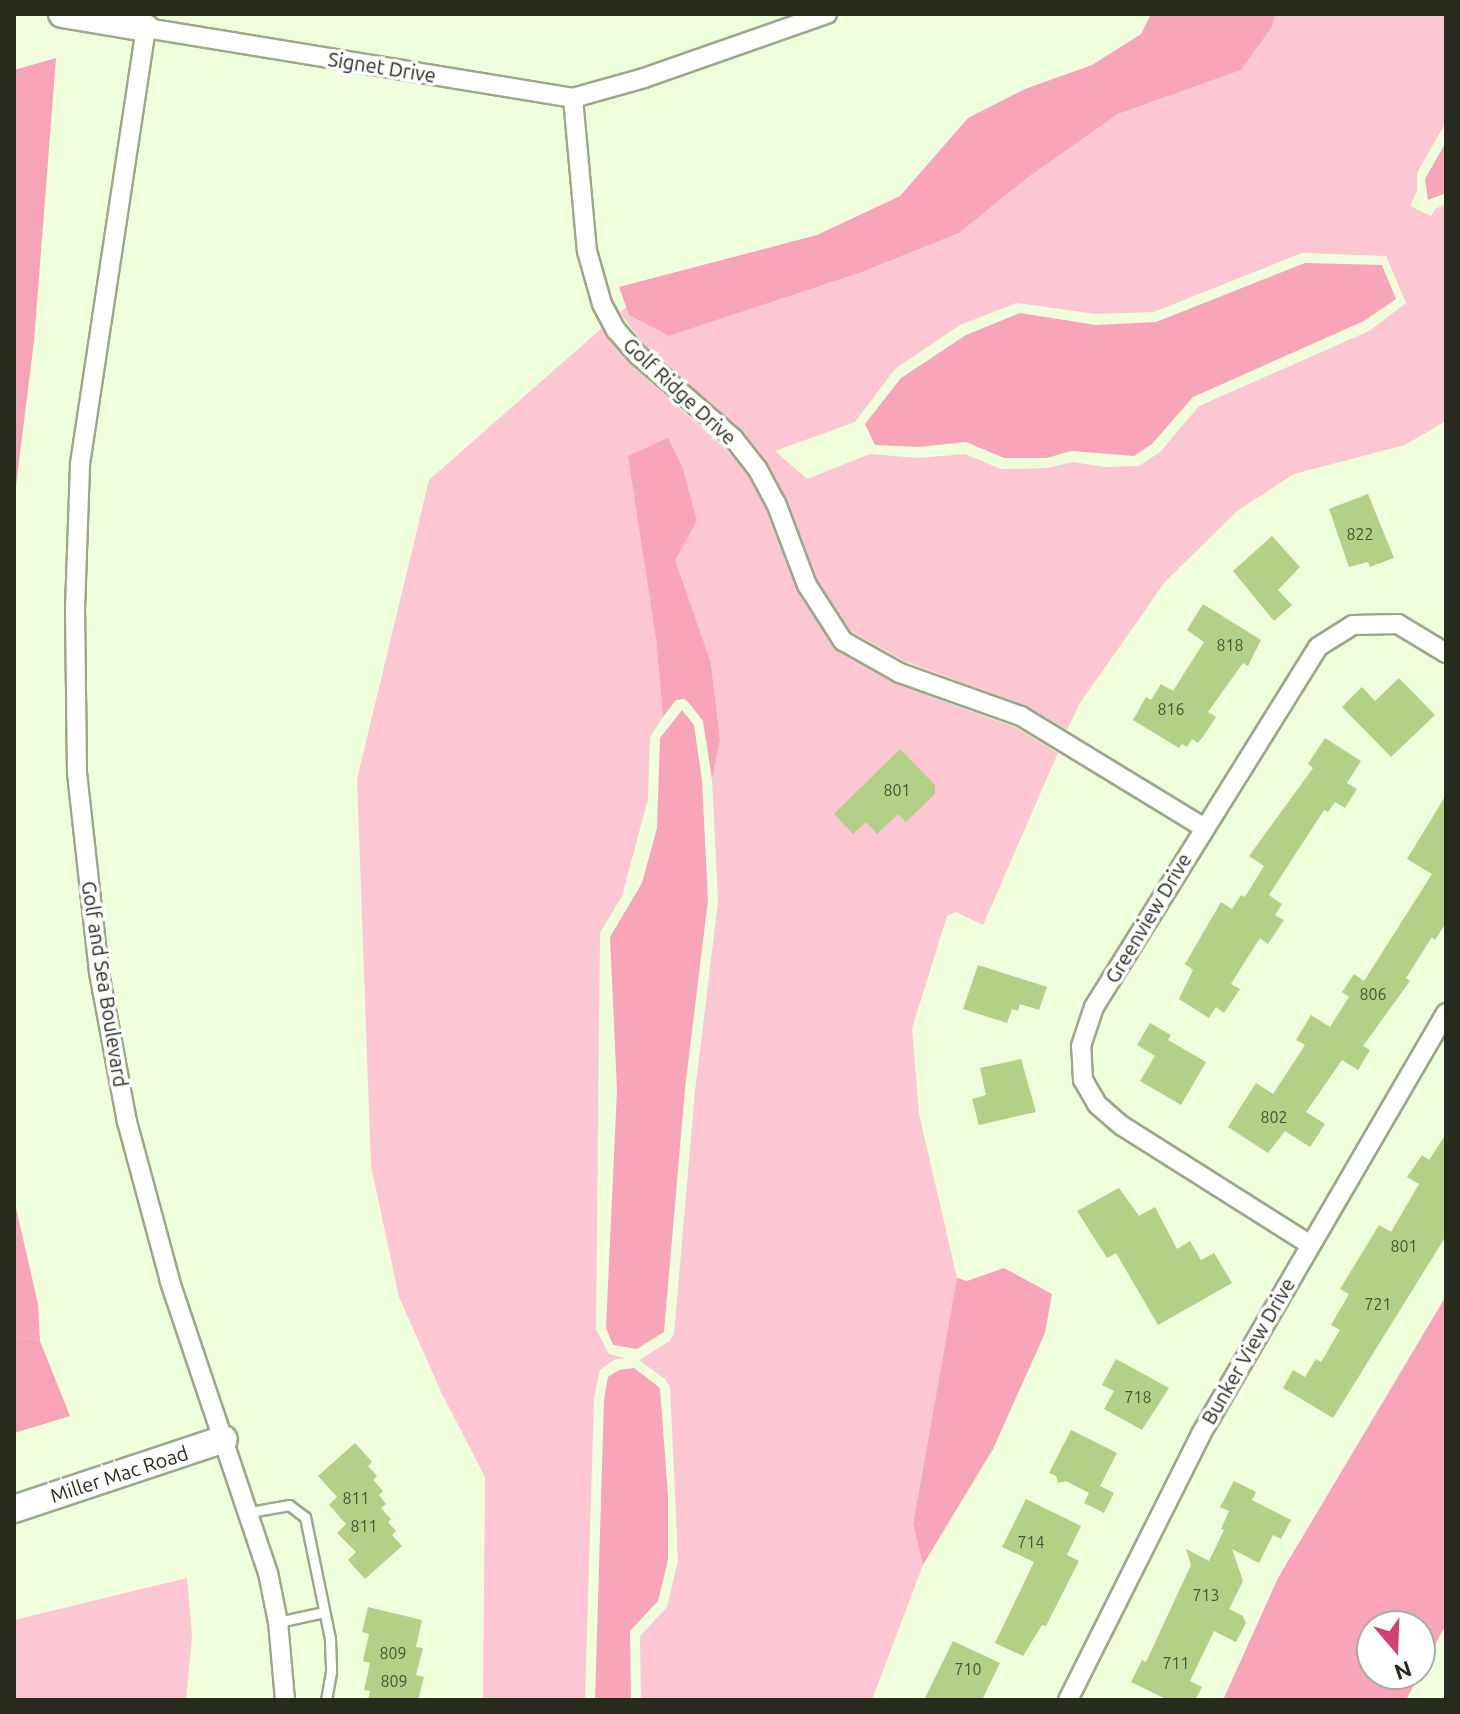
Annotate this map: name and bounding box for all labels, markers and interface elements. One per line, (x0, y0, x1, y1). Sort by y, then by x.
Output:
street label: Signet Drive (326, 47, 438, 87)
street label: Golf Ridge Drive (618, 332, 742, 450)
house number: 822 (1346, 524, 1374, 544)
house number: 818 (1216, 635, 1244, 655)
house number: 816 (1157, 699, 1185, 719)
house number: 801 (883, 780, 911, 800)
street label: Greenview Drive (1100, 849, 1196, 987)
street label: Golf and Sea Boulevard (77, 879, 133, 1089)
house number: 806 (1359, 984, 1387, 1004)
house number: 802 (1260, 1107, 1288, 1127)
house number: 801 (1390, 1236, 1418, 1256)
street label: Bunker View Drive (1196, 1274, 1300, 1428)
house number: 721 (1364, 1294, 1392, 1314)
house number: 718 (1124, 1387, 1152, 1407)
street label: Miller Mac Road (47, 1440, 191, 1508)
house number: 811 (342, 1488, 370, 1508)
house number: 811 (350, 1516, 378, 1536)
house number: 714 (1017, 1532, 1045, 1552)
house number: 713 (1192, 1585, 1220, 1605)
north arrow (1356, 1610, 1436, 1690)
house number: 809 (379, 1643, 407, 1663)
house number: 711 (1162, 1653, 1190, 1673)
text: N (1391, 1657, 1415, 1686)
house number: 710 (954, 1659, 982, 1679)
house number: 809 (380, 1671, 408, 1691)

